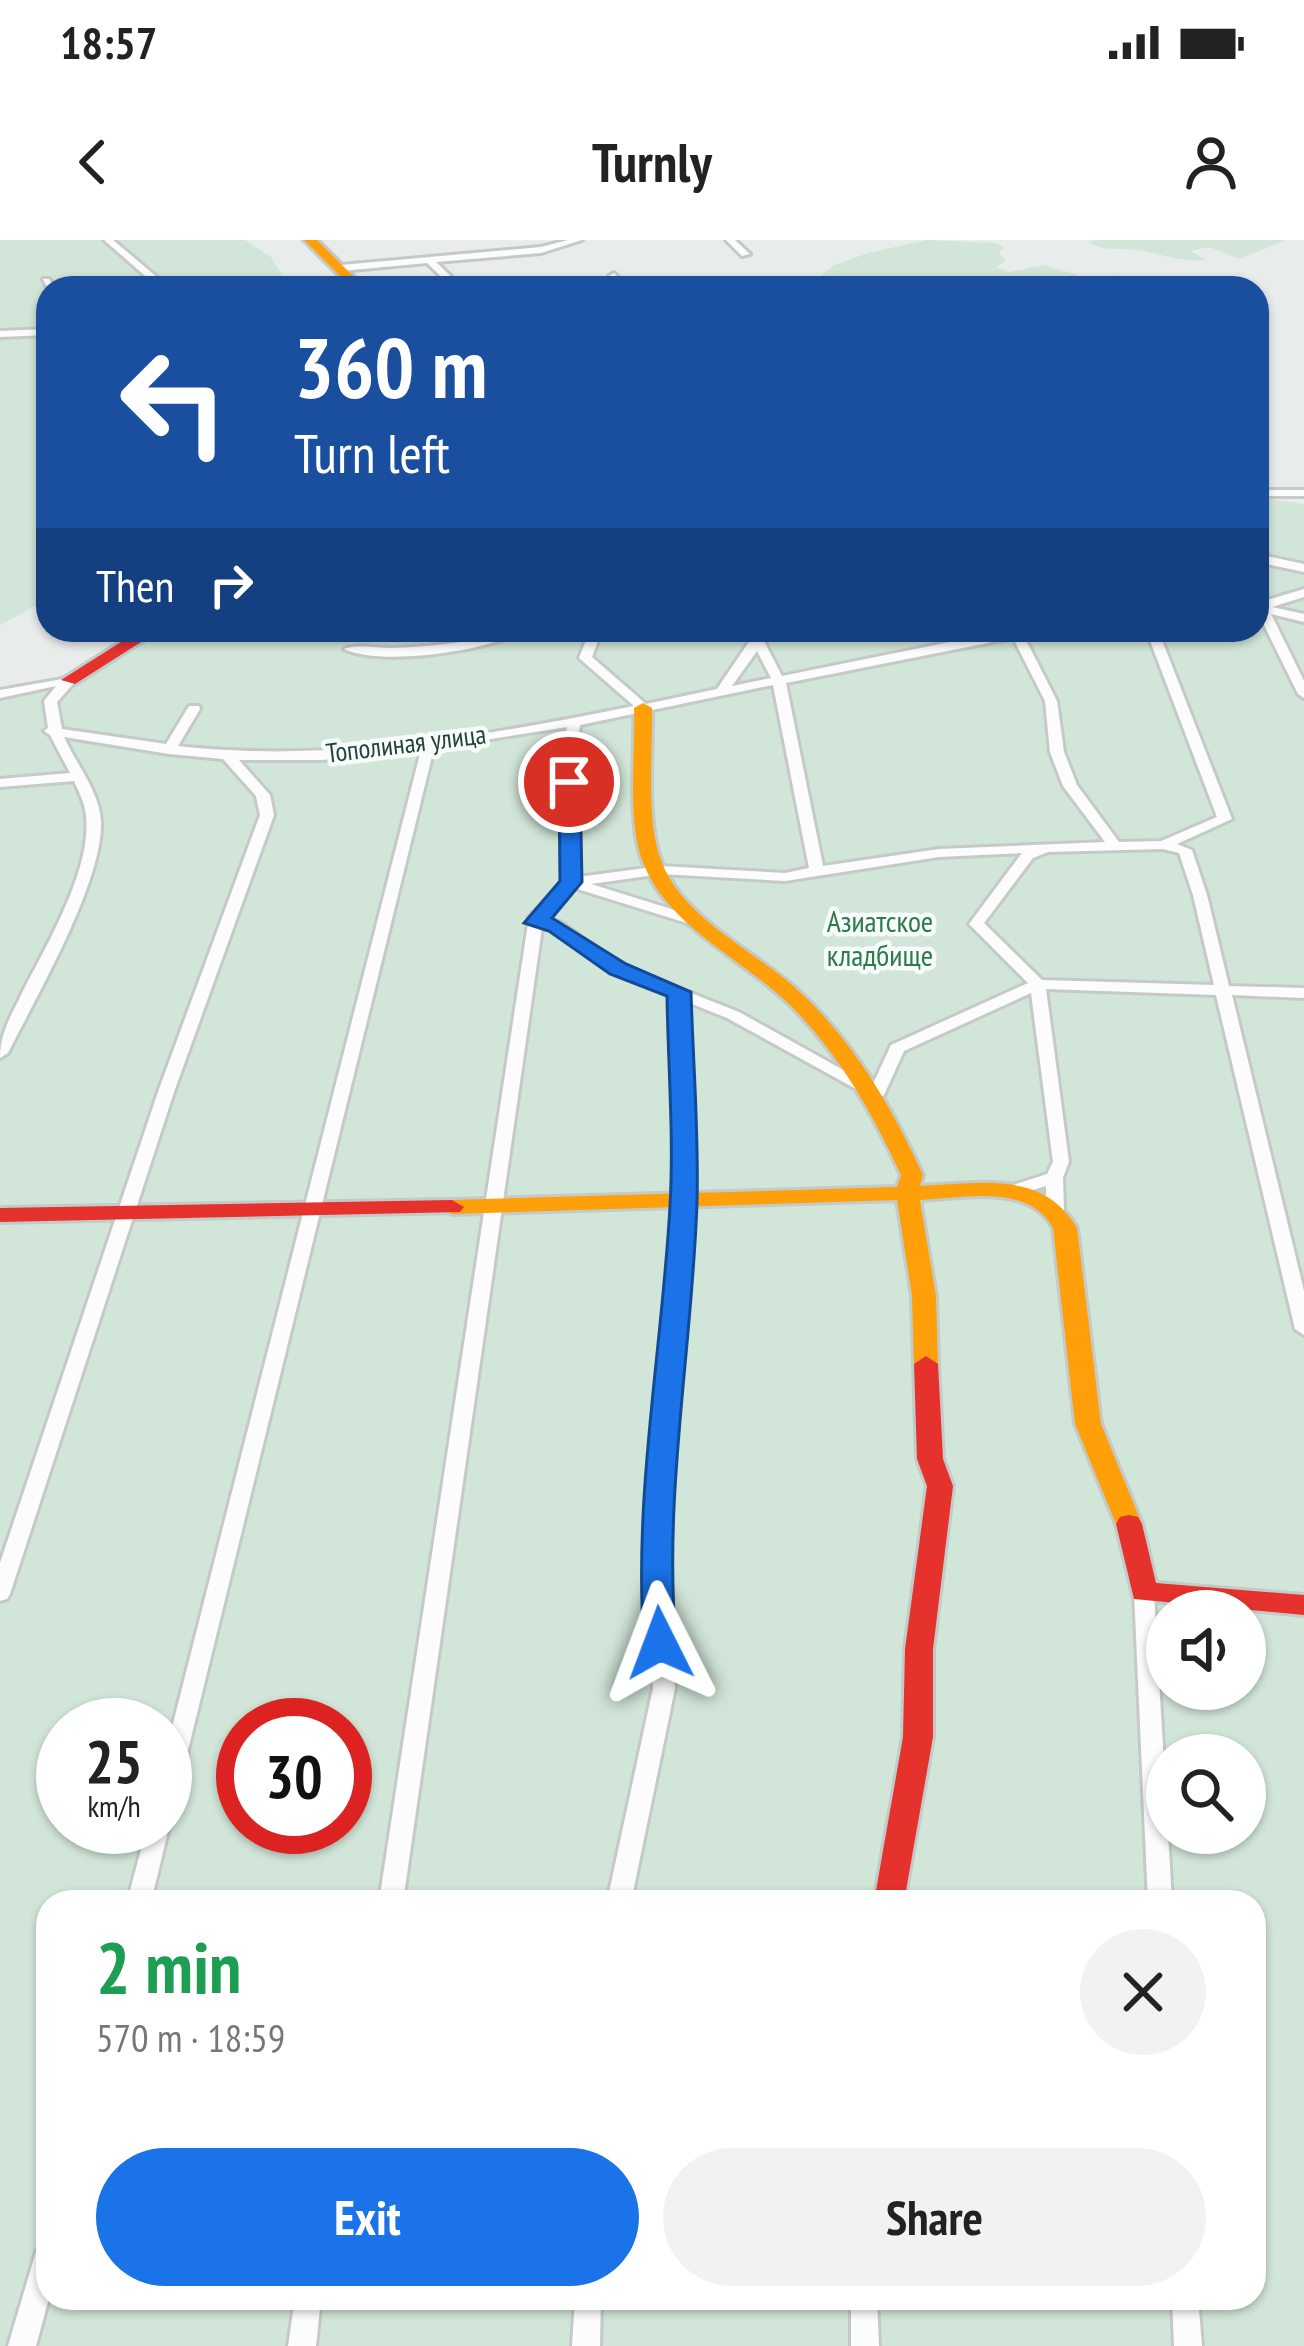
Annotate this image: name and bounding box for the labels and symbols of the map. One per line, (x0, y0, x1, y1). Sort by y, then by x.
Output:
street label: Тополиная улица (324, 716, 488, 770)
pin (518, 731, 620, 833)
park label: Азиатское кладбище (827, 901, 933, 974)
position arrow (597, 1580, 723, 1706)
speed limit sign: 30 (216, 1698, 372, 1854)

